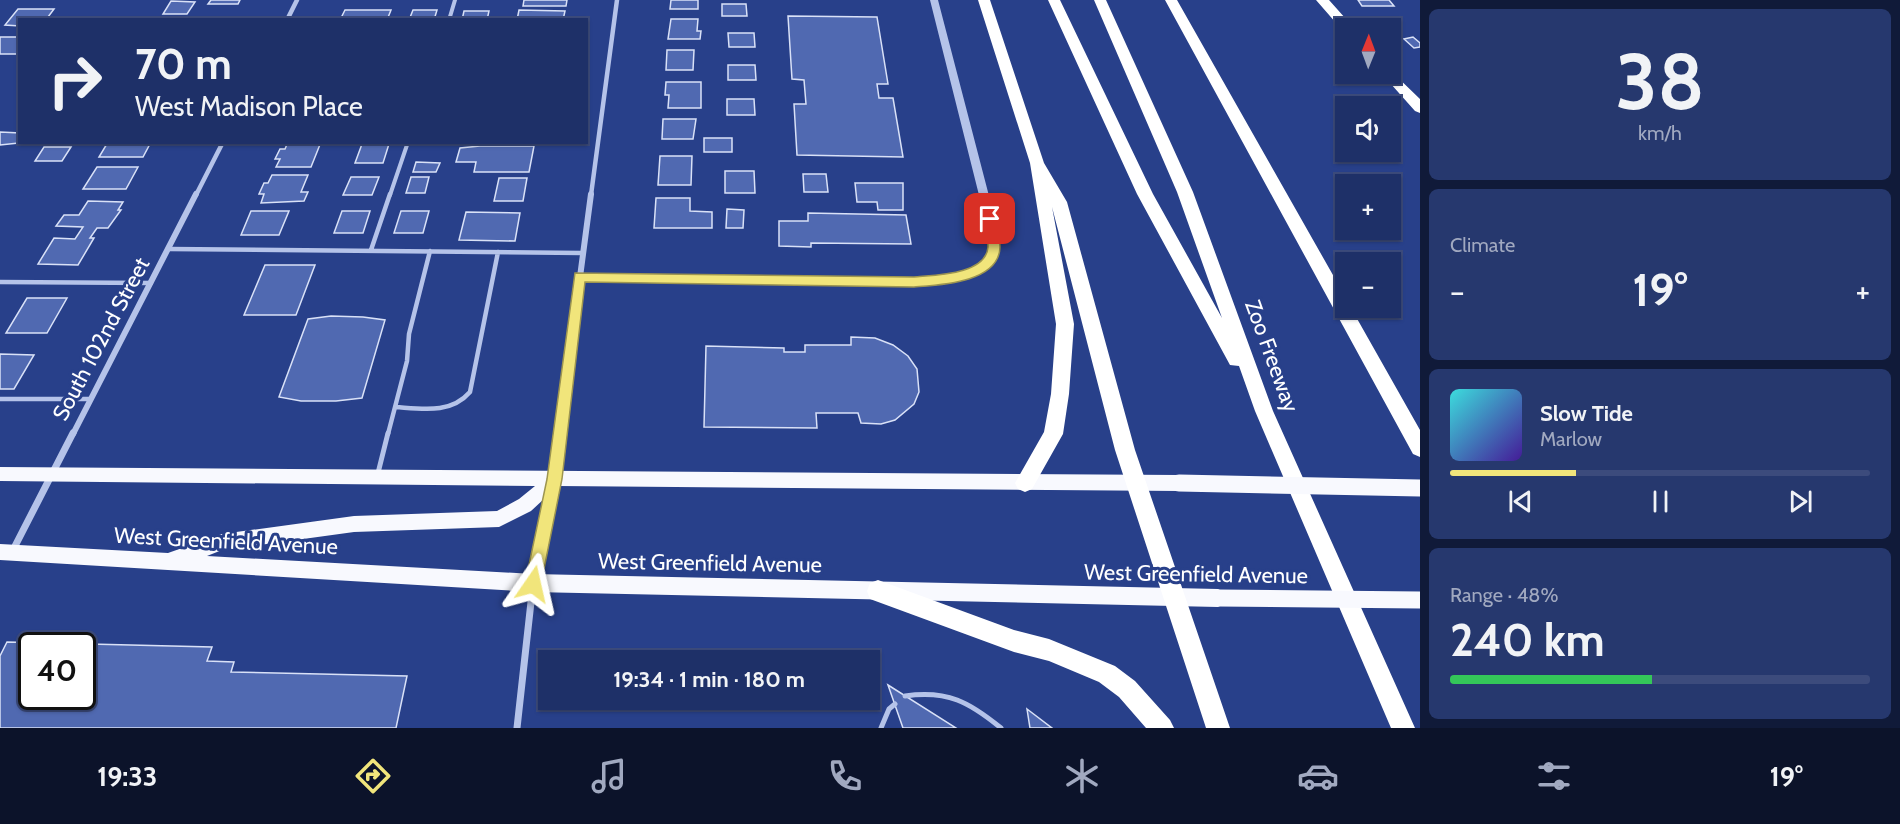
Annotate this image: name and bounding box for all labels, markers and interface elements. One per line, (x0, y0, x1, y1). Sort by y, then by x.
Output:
north arrow (1335, 18, 1401, 84)
map controls (1335, 18, 1401, 318)
text: 38 (1615, 34, 1705, 129)
text: 70 m (135, 38, 232, 90)
icon: right (36, 42, 114, 120)
text: West Madison Place (135, 90, 363, 123)
button: sound (1335, 96, 1401, 162)
text: km/h (1638, 121, 1682, 145)
button: + (1335, 174, 1401, 240)
pin (964, 193, 1015, 244)
icon: arrive (973, 202, 1006, 235)
text: Climate (1450, 233, 1515, 257)
street label: South 102nd Street (47, 252, 156, 425)
button: − (1335, 252, 1401, 318)
text: 19° (1633, 263, 1687, 317)
text: − (1450, 271, 1465, 311)
text: + (1855, 271, 1870, 311)
street label: Zoo Freeway (1239, 296, 1305, 416)
text: Slow Tide (1540, 400, 1633, 427)
text: Marlow (1540, 427, 1602, 451)
icon: previous (1504, 485, 1537, 518)
icon: pause (1644, 485, 1677, 518)
icon: next (1784, 485, 1817, 518)
street label: West Greenfield Avenue (113, 522, 339, 560)
street label: West Greenfield Avenue (598, 548, 822, 578)
position arrow (501, 552, 565, 616)
street label: West Greenfield Avenue (1084, 559, 1308, 589)
text: Range · 48% (1450, 583, 1558, 607)
text: 240 km (1450, 613, 1605, 667)
speed limit sign: 40 (18, 632, 96, 710)
text: 19:34 · 1 min · 180 m (613, 666, 805, 693)
icon: directions (352, 755, 394, 797)
icon: music (588, 755, 630, 797)
icon: phone (824, 755, 866, 797)
icon: climate (1061, 755, 1103, 797)
icon: car (1297, 755, 1339, 797)
icon: filters (1533, 755, 1575, 797)
text: 19:33 (97, 760, 157, 793)
text: 19° (1770, 760, 1803, 793)

